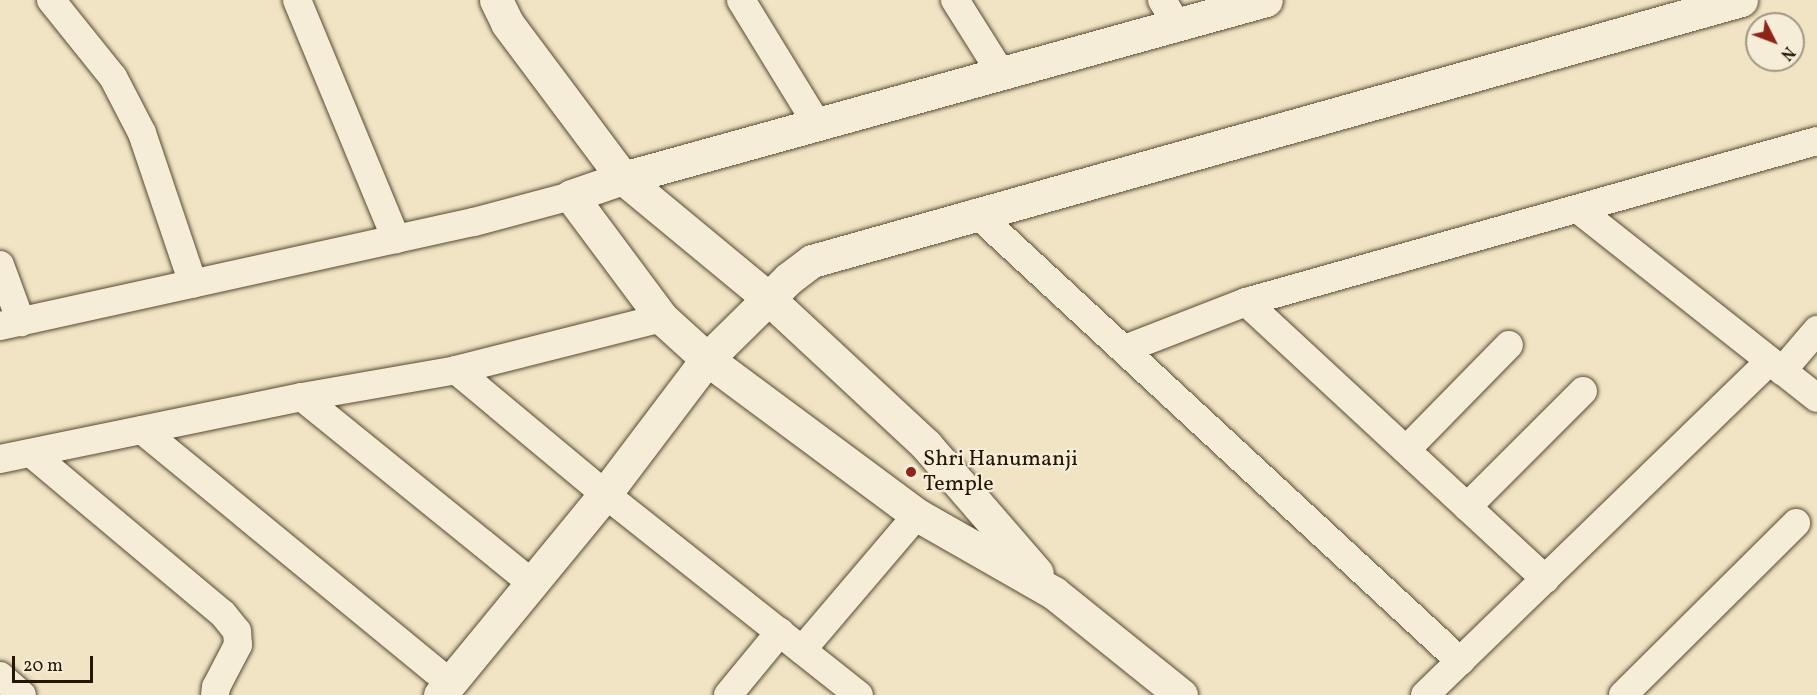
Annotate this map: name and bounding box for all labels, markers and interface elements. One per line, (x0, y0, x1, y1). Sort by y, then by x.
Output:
north arrow (1745, 12, 1805, 72)
text: N (1775, 41, 1799, 64)
place label: Shri Hanumanji Temple (923, 446, 1078, 498)
marker: Shri Hanumanji Temple (904, 465, 918, 479)
scale bar (15, 644, 96, 682)
text: 20 m (23, 654, 63, 679)

